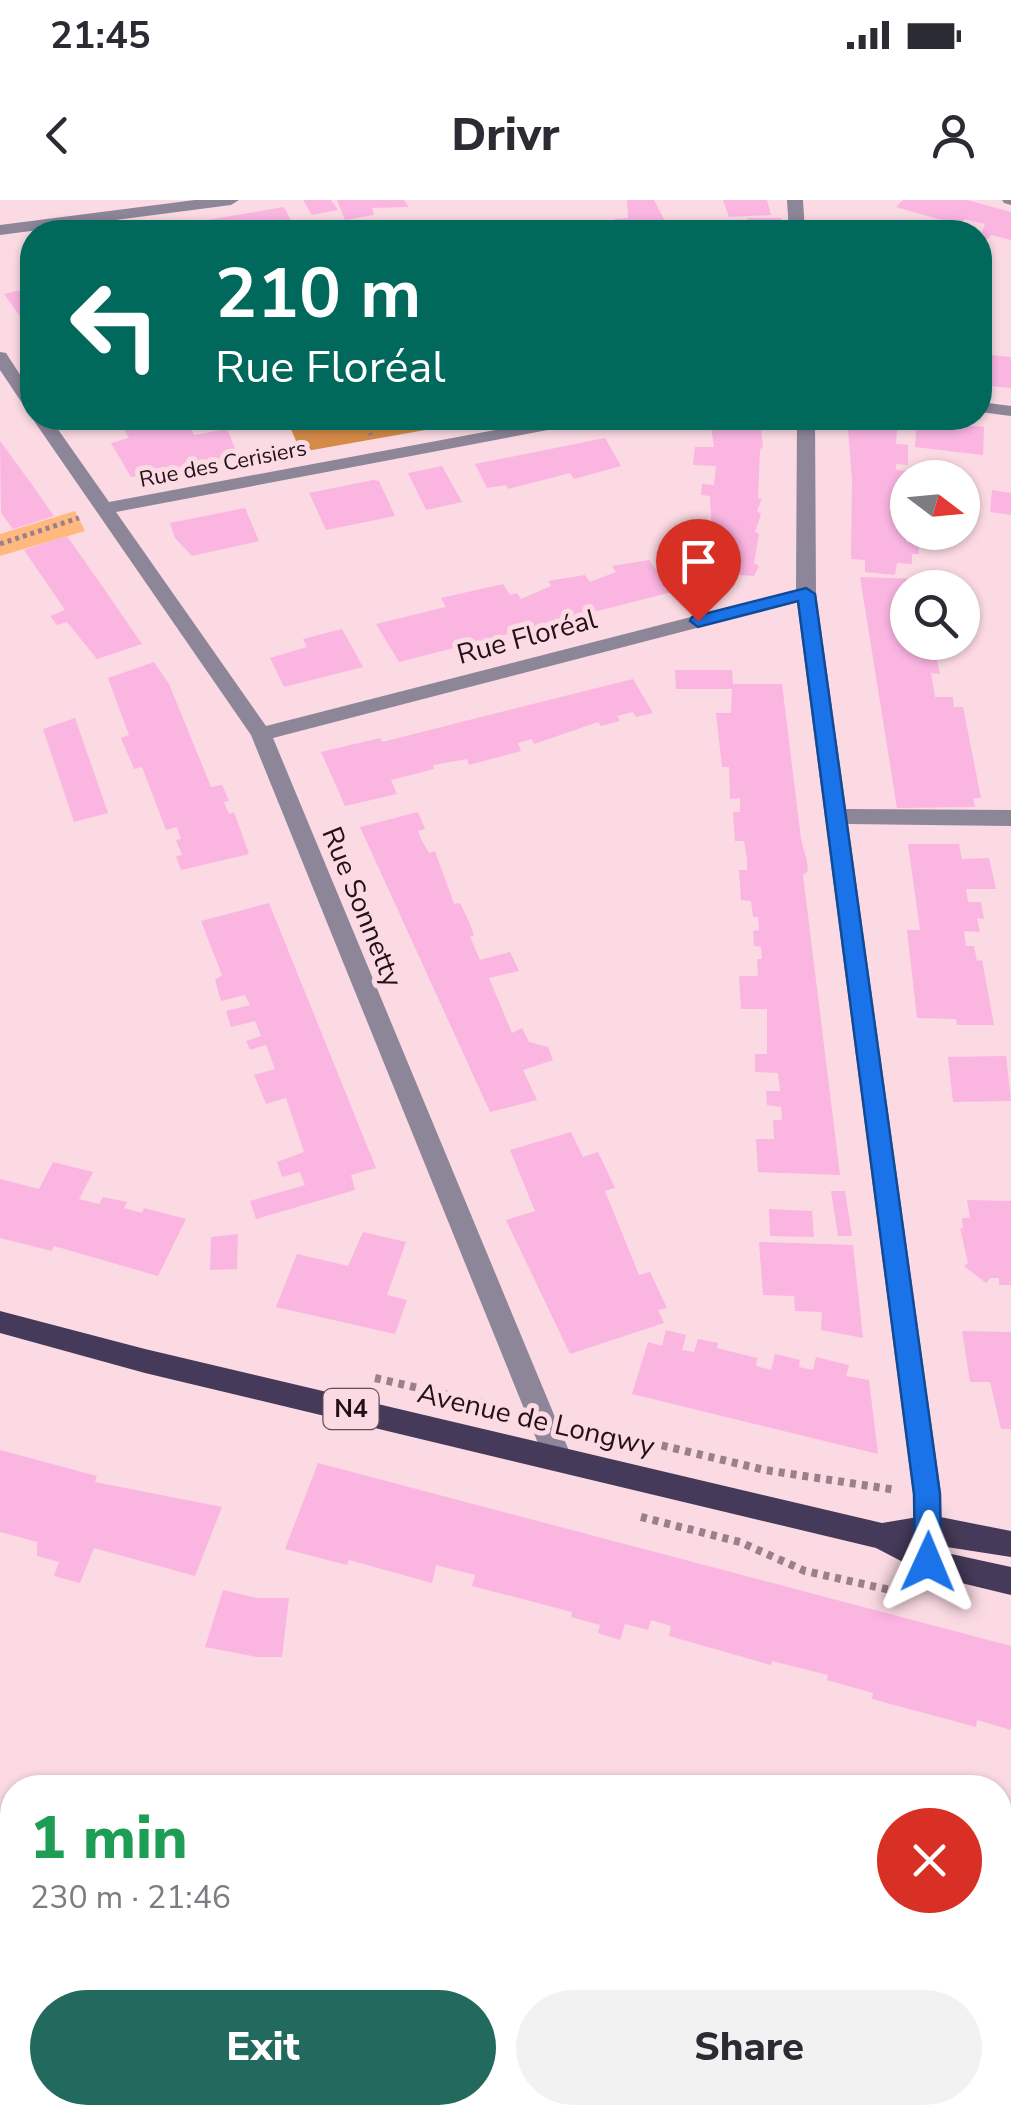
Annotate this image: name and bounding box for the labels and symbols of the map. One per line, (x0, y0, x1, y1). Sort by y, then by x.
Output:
street label: Rue des Cerisiers (137, 433, 309, 495)
north arrow (890, 460, 980, 550)
pin (656, 519, 741, 622)
street label: Rue Floréal (453, 600, 602, 674)
street label: Rue Sonnetty (313, 821, 412, 993)
street label: Avenue de Longwy (414, 1374, 659, 1466)
road number: N4 (324, 1389, 378, 1429)
position arrow (876, 1510, 980, 1614)

